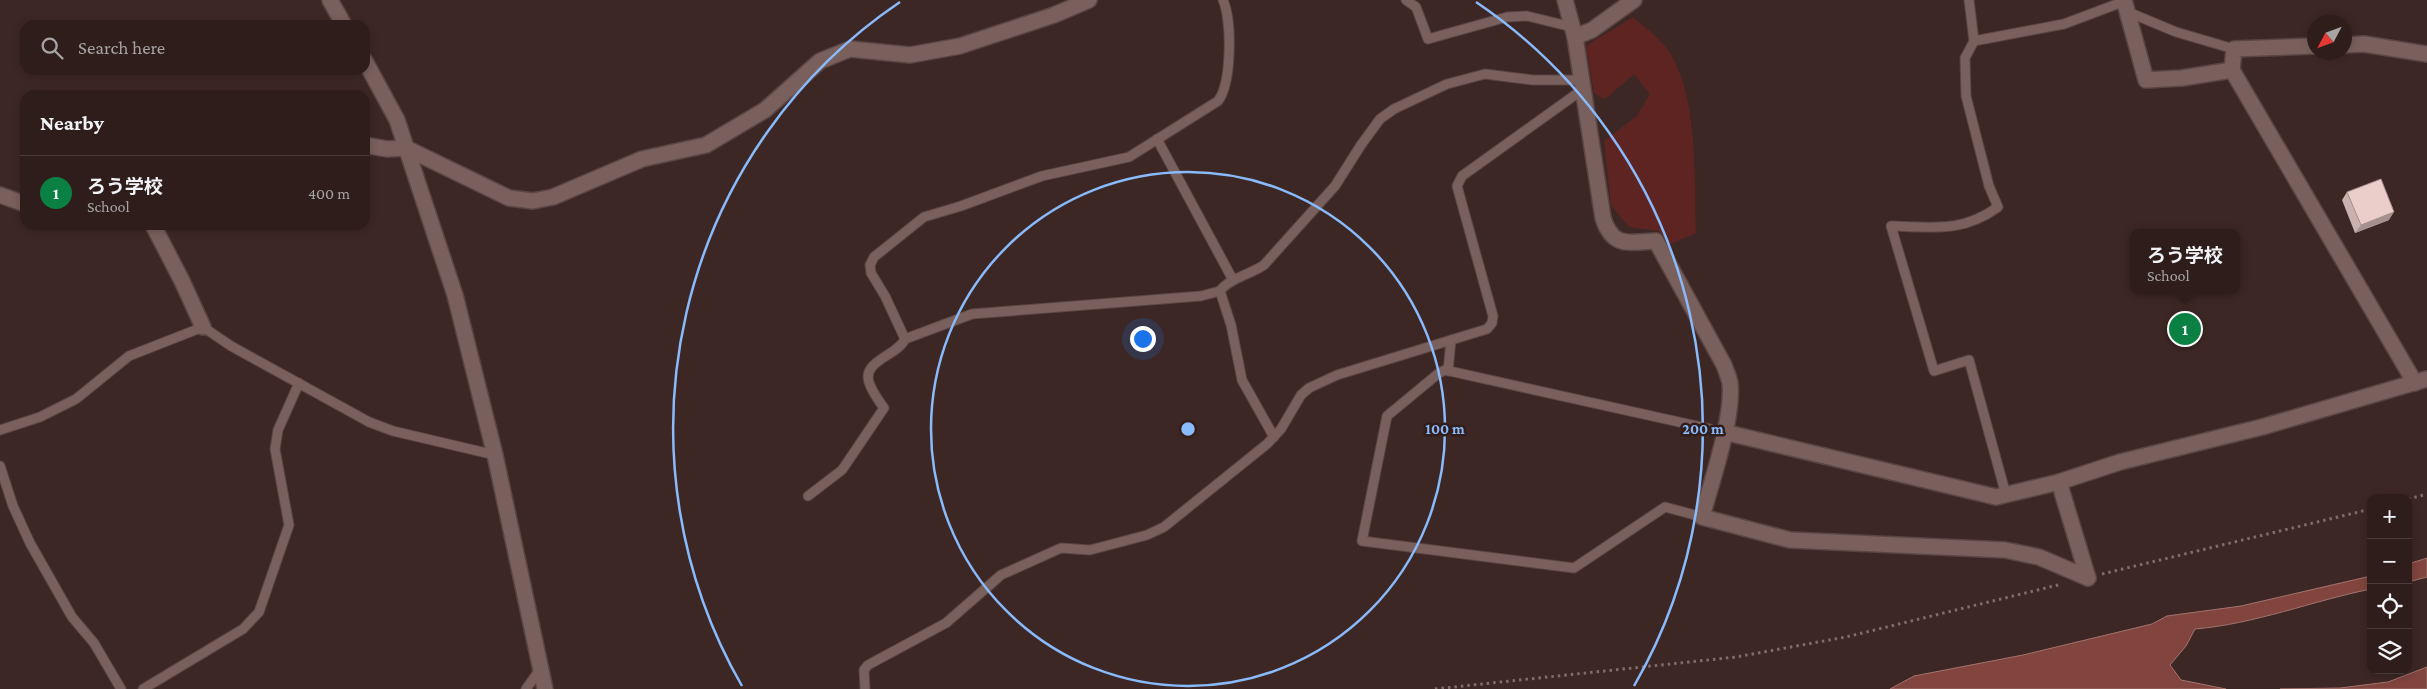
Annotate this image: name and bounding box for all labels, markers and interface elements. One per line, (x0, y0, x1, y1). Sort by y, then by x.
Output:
north arrow (2307, 15, 2352, 60)
search box (20, 20, 370, 75)
icon: search (38, 34, 66, 62)
text: Search here (78, 37, 165, 58)
text: Nearby (40, 111, 104, 135)
text: ろう学校 (87, 176, 163, 197)
text: 1 (53, 185, 59, 202)
text: 400 m (308, 185, 350, 202)
text: School (87, 198, 130, 215)
popup (2130, 229, 2240, 294)
text: ろう学校 (2147, 245, 2223, 266)
text: School (2147, 267, 2190, 284)
pin: 1 (2169, 310, 2201, 348)
your location (1130, 326, 1156, 352)
centre of rings (1179, 420, 1197, 438)
text: 100 m (1425, 421, 1465, 437)
text: 200 m (1682, 421, 1724, 437)
map controls (2367, 494, 2412, 674)
button: + (2367, 494, 2412, 539)
button: − (2367, 539, 2412, 584)
button: locate (2367, 584, 2412, 629)
button: layers (2367, 629, 2412, 674)

